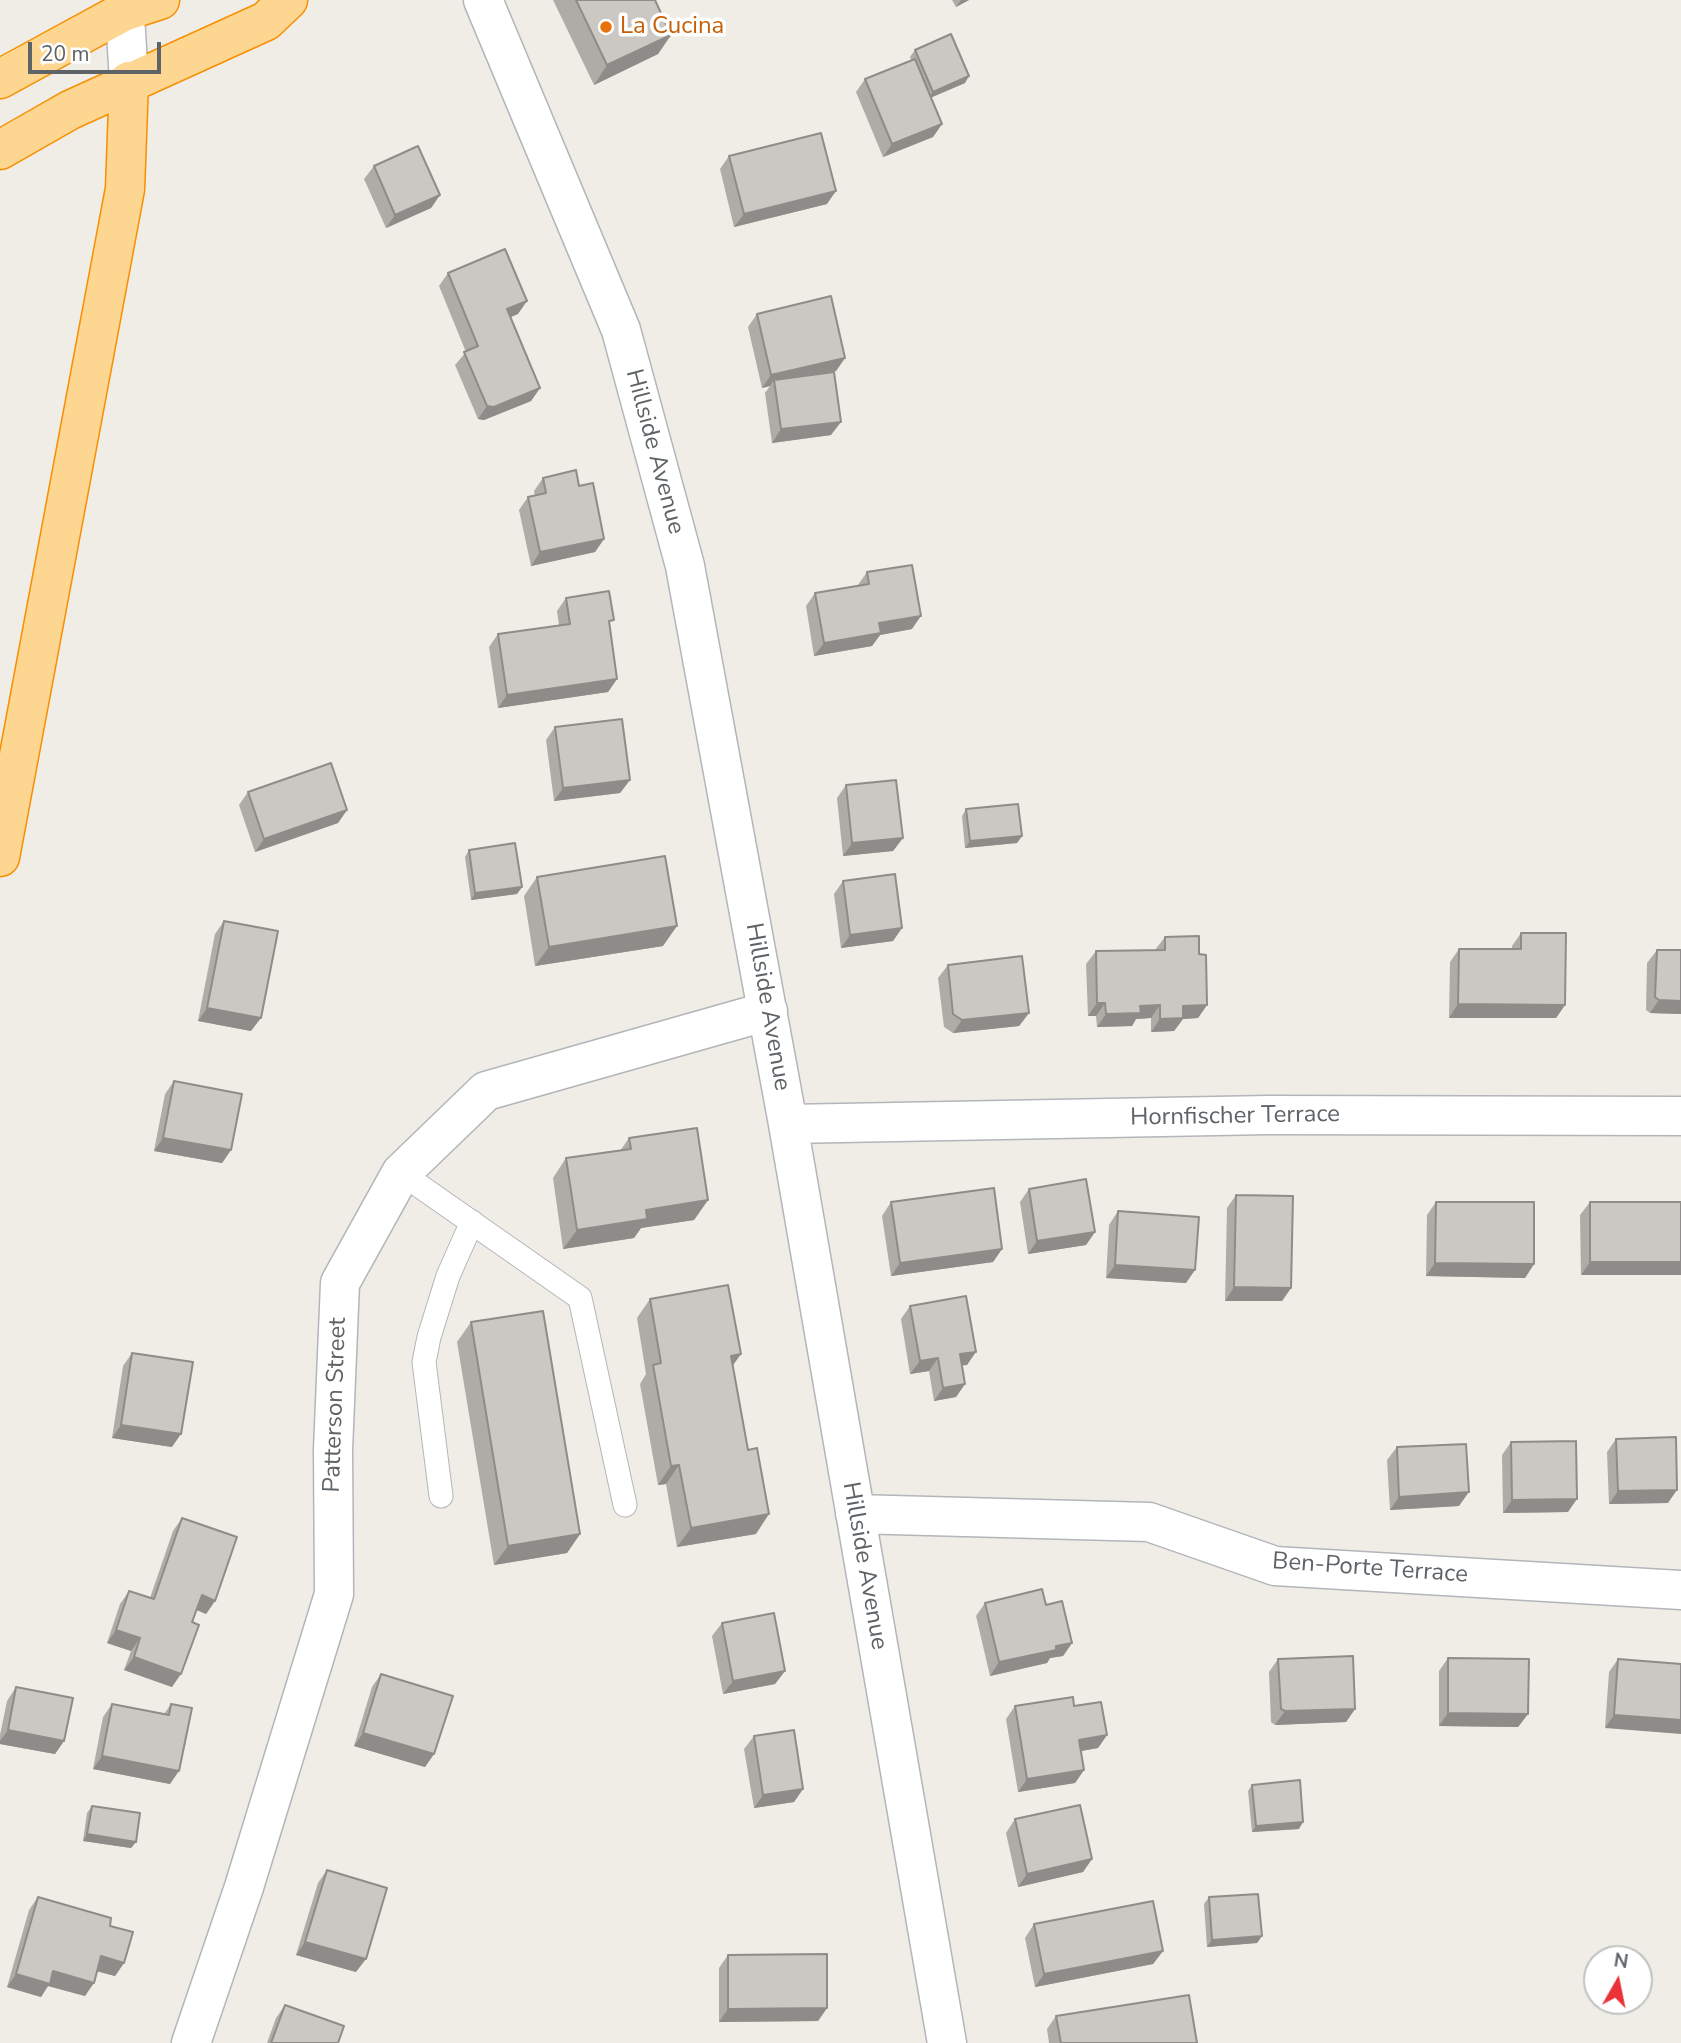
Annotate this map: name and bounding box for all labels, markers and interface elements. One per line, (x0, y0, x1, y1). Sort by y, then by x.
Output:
place label: La Cucina (620, 13, 724, 41)
marker: La Cucina (598, 19, 614, 35)
scale bar (32, 28, 164, 72)
text: 20 m (41, 40, 90, 68)
street label: Hillside Avenue (618, 366, 690, 538)
street label: Hillside Avenue (738, 921, 796, 1093)
street label: Hornfischer Terrace (1130, 1101, 1340, 1133)
street label: Patterson Street (319, 1317, 353, 1493)
street label: Hillside Avenue (835, 1480, 893, 1652)
street label: Ben-Porte Terrace (1271, 1548, 1469, 1590)
north arrow (1583, 1945, 1653, 2015)
text: N (1612, 1947, 1630, 1975)

